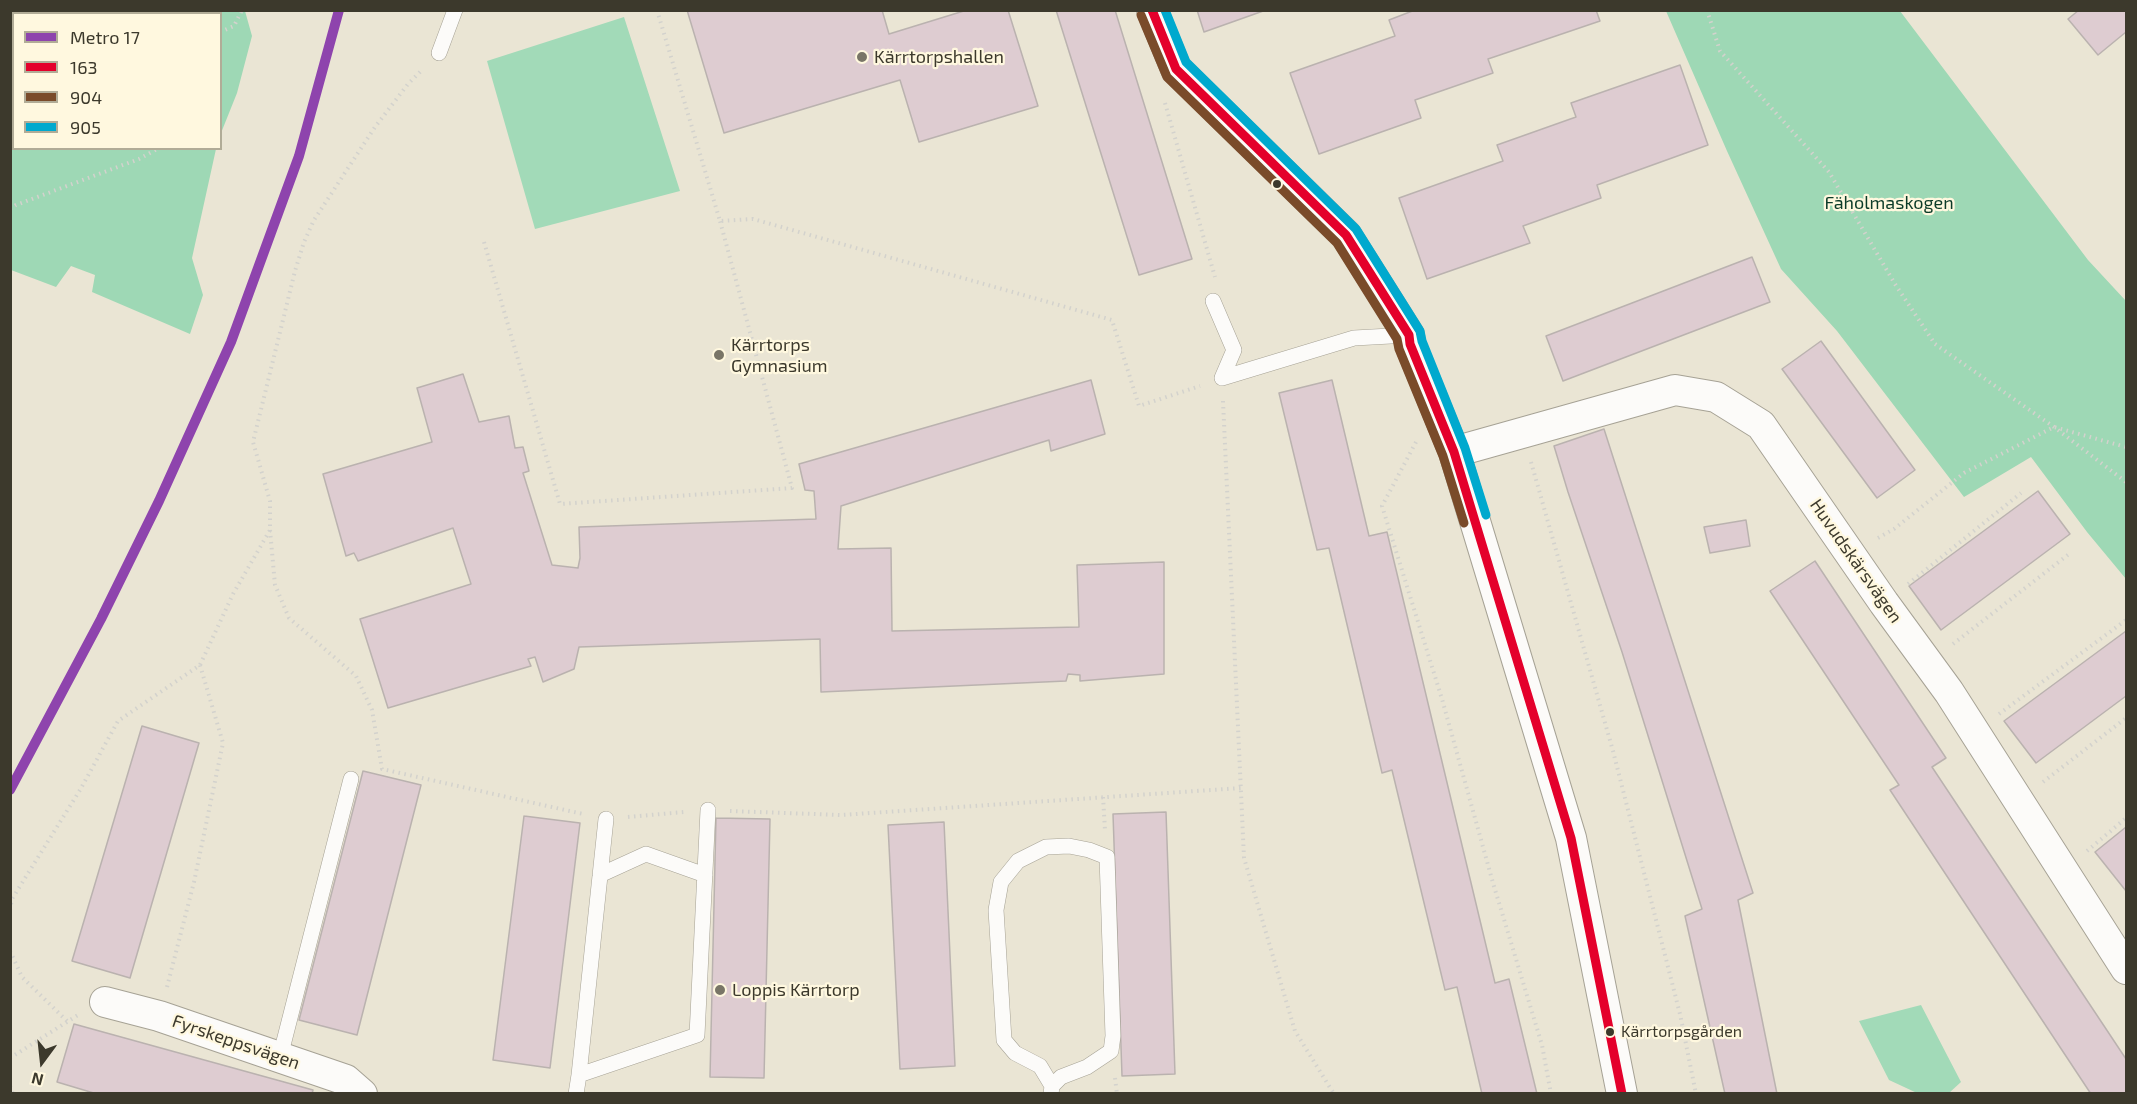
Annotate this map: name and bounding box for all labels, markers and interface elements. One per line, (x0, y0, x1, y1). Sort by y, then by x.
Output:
legend (12, 12, 222, 150)
text: Metro 17 (70, 26, 140, 48)
place label: Kärrtorpshallen (874, 46, 1004, 68)
marker: Kärrtorpshallen (855, 50, 869, 64)
text: 163 (70, 56, 97, 78)
text: 904 (70, 86, 102, 108)
text: 905 (70, 116, 101, 138)
unlabelled marker (1271, 178, 1283, 190)
park label: Fäholmaskogen (1824, 192, 1954, 214)
place label: Kärrtorps Gymnasium (731, 334, 828, 376)
marker: Kärrtorps Gymnasium (712, 348, 726, 362)
street label: Huvudskärsvägen (1805, 495, 1907, 627)
place label: Loppis Kärrtorp (732, 979, 860, 1001)
marker: Loppis Kärrtorp (713, 983, 727, 997)
street label: Fyrskeppsvägen (169, 1010, 303, 1074)
place label: Kärrtorpsgården (1621, 1022, 1742, 1042)
marker: Kärrtorpsgården (1604, 1026, 1616, 1038)
north arrow (12, 1032, 72, 1092)
text: N (29, 1069, 45, 1091)

